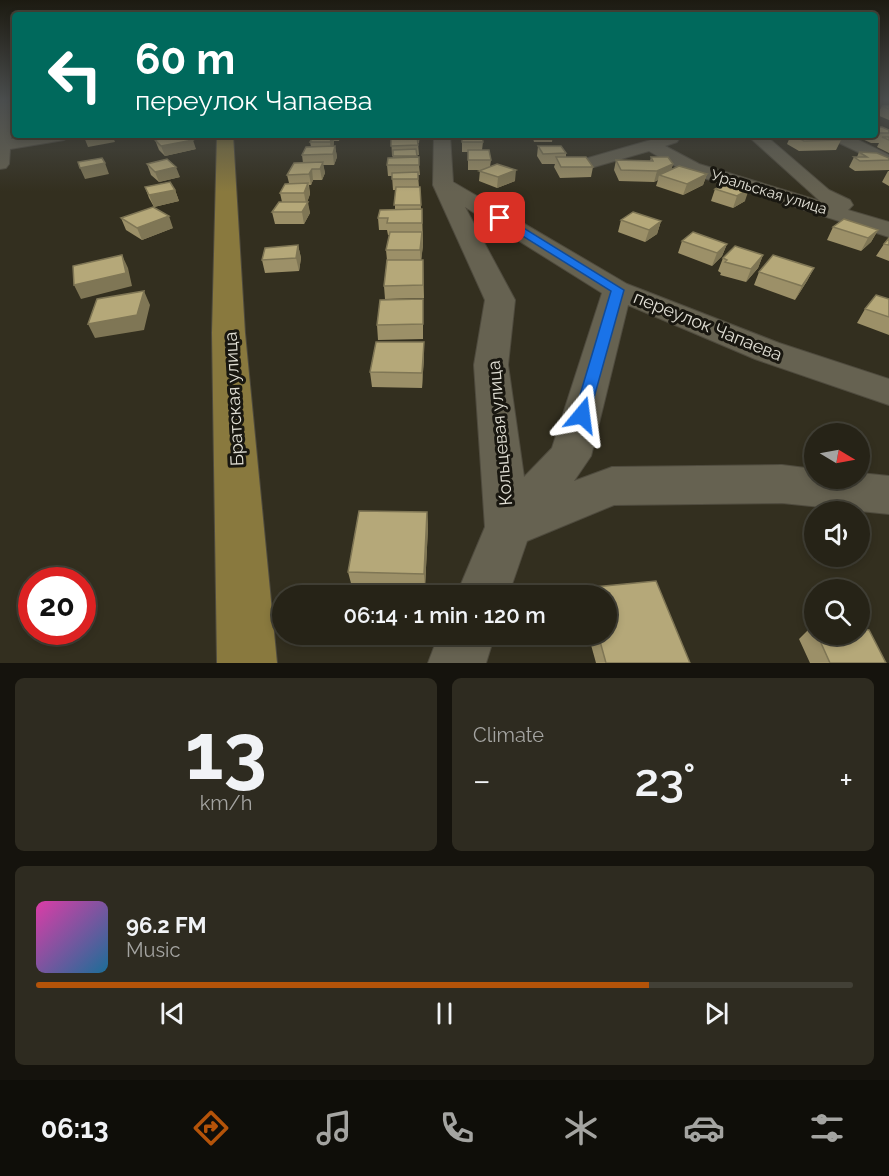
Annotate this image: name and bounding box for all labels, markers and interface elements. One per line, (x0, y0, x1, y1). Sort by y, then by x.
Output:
text: 60 m (135, 35, 235, 84)
icon: left (36, 36, 114, 114)
text: переулок Чапаева (135, 85, 372, 116)
street label: Уральская улица (709, 166, 829, 218)
pin (474, 192, 525, 243)
icon: arrive (483, 201, 516, 234)
street label: переулок Чапаева (631, 286, 786, 365)
street label: Братская улица (219, 331, 248, 467)
street label: Кольцевая улица (483, 360, 516, 506)
position arrow (550, 383, 614, 447)
north arrow (804, 423, 870, 489)
map controls (804, 423, 870, 645)
button: sound (804, 501, 870, 567)
speed limit sign: 20 (18, 567, 96, 645)
button: search (804, 579, 870, 645)
text: 06:14 · 1 min · 120 m (343, 602, 546, 628)
text: 13 (185, 706, 267, 797)
text: Climate (473, 723, 544, 747)
text: 23° (635, 754, 696, 807)
text: − (473, 761, 491, 800)
text: + (839, 761, 853, 800)
text: km/h (200, 791, 252, 815)
text: 96.2 FM (126, 912, 207, 938)
text: Music (126, 938, 180, 962)
icon: previous (156, 997, 189, 1030)
icon: pause (428, 997, 461, 1030)
icon: next (700, 997, 733, 1030)
icon: directions (190, 1107, 232, 1149)
icon: music (313, 1107, 355, 1149)
icon: phone (436, 1107, 478, 1149)
icon: climate (560, 1107, 602, 1149)
icon: car (683, 1107, 725, 1149)
icon: filters (806, 1107, 848, 1149)
text: 06:13 (41, 1113, 109, 1144)

